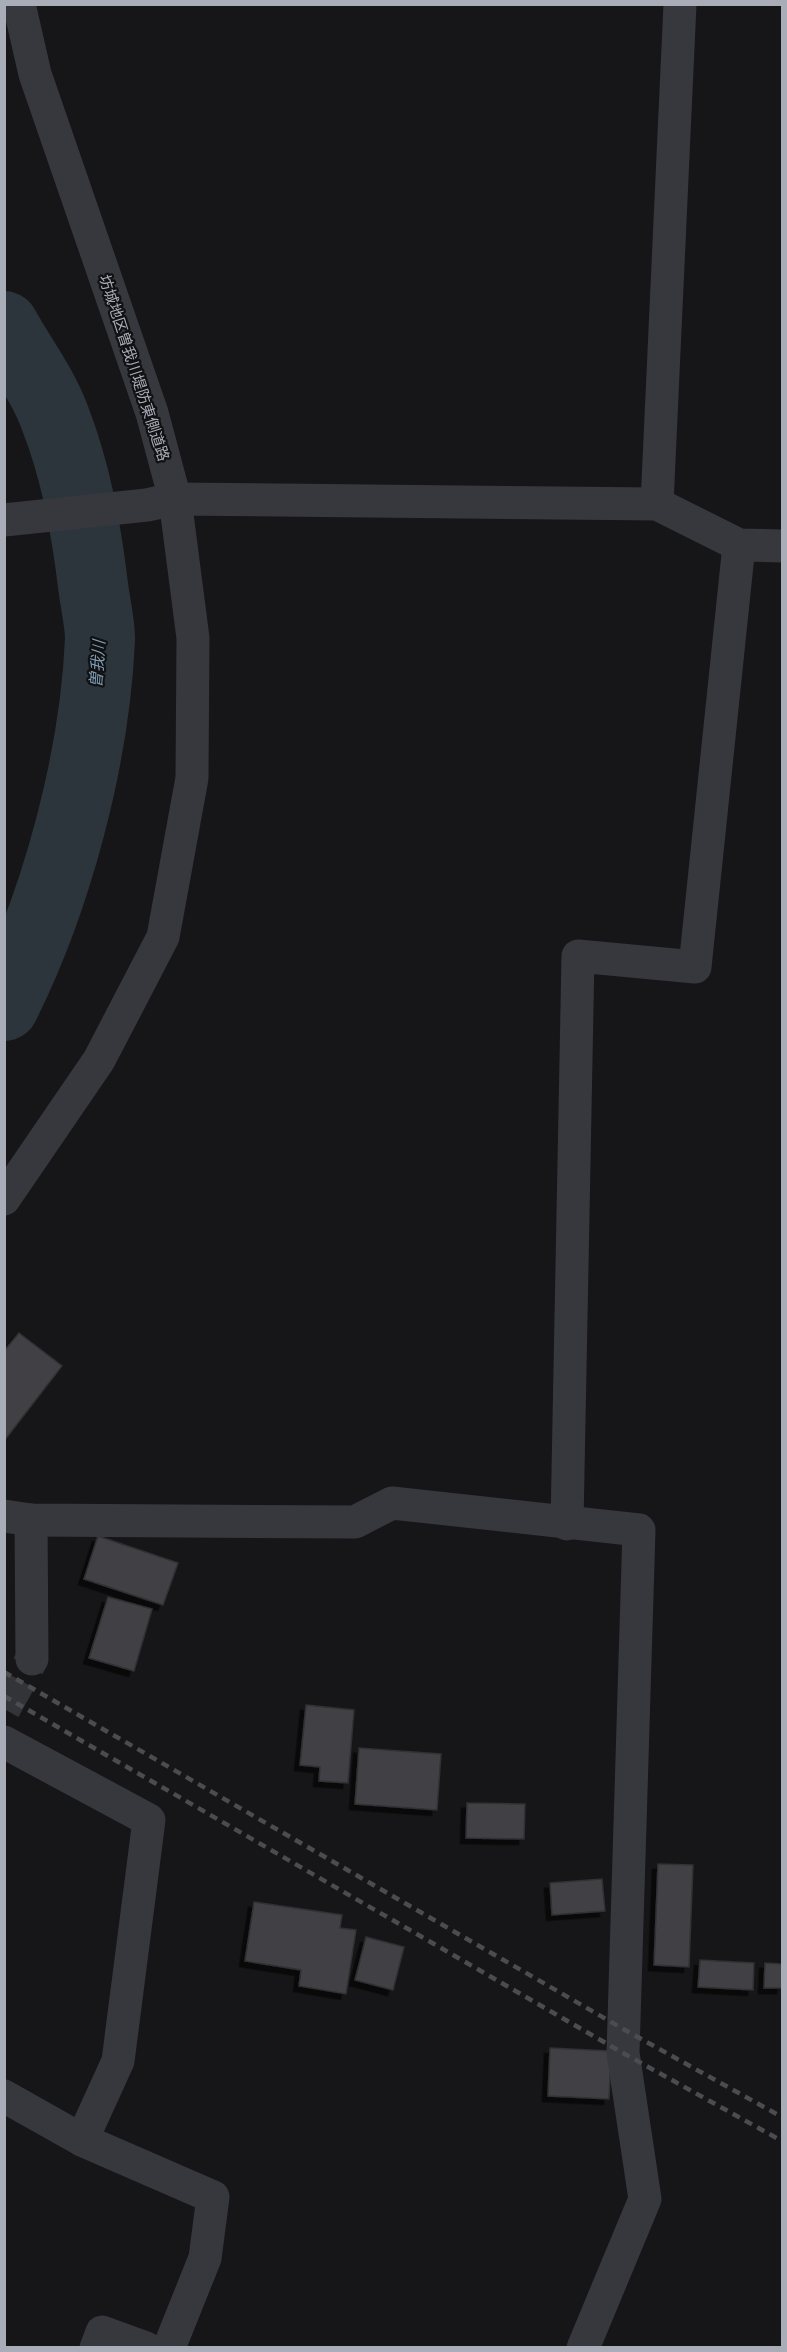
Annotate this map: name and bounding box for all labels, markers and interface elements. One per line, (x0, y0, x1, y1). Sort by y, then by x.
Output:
street label: 坊城地区曽我川堤防東側道路 (95, 272, 173, 464)
water label: 曽我川 (86, 637, 109, 689)

